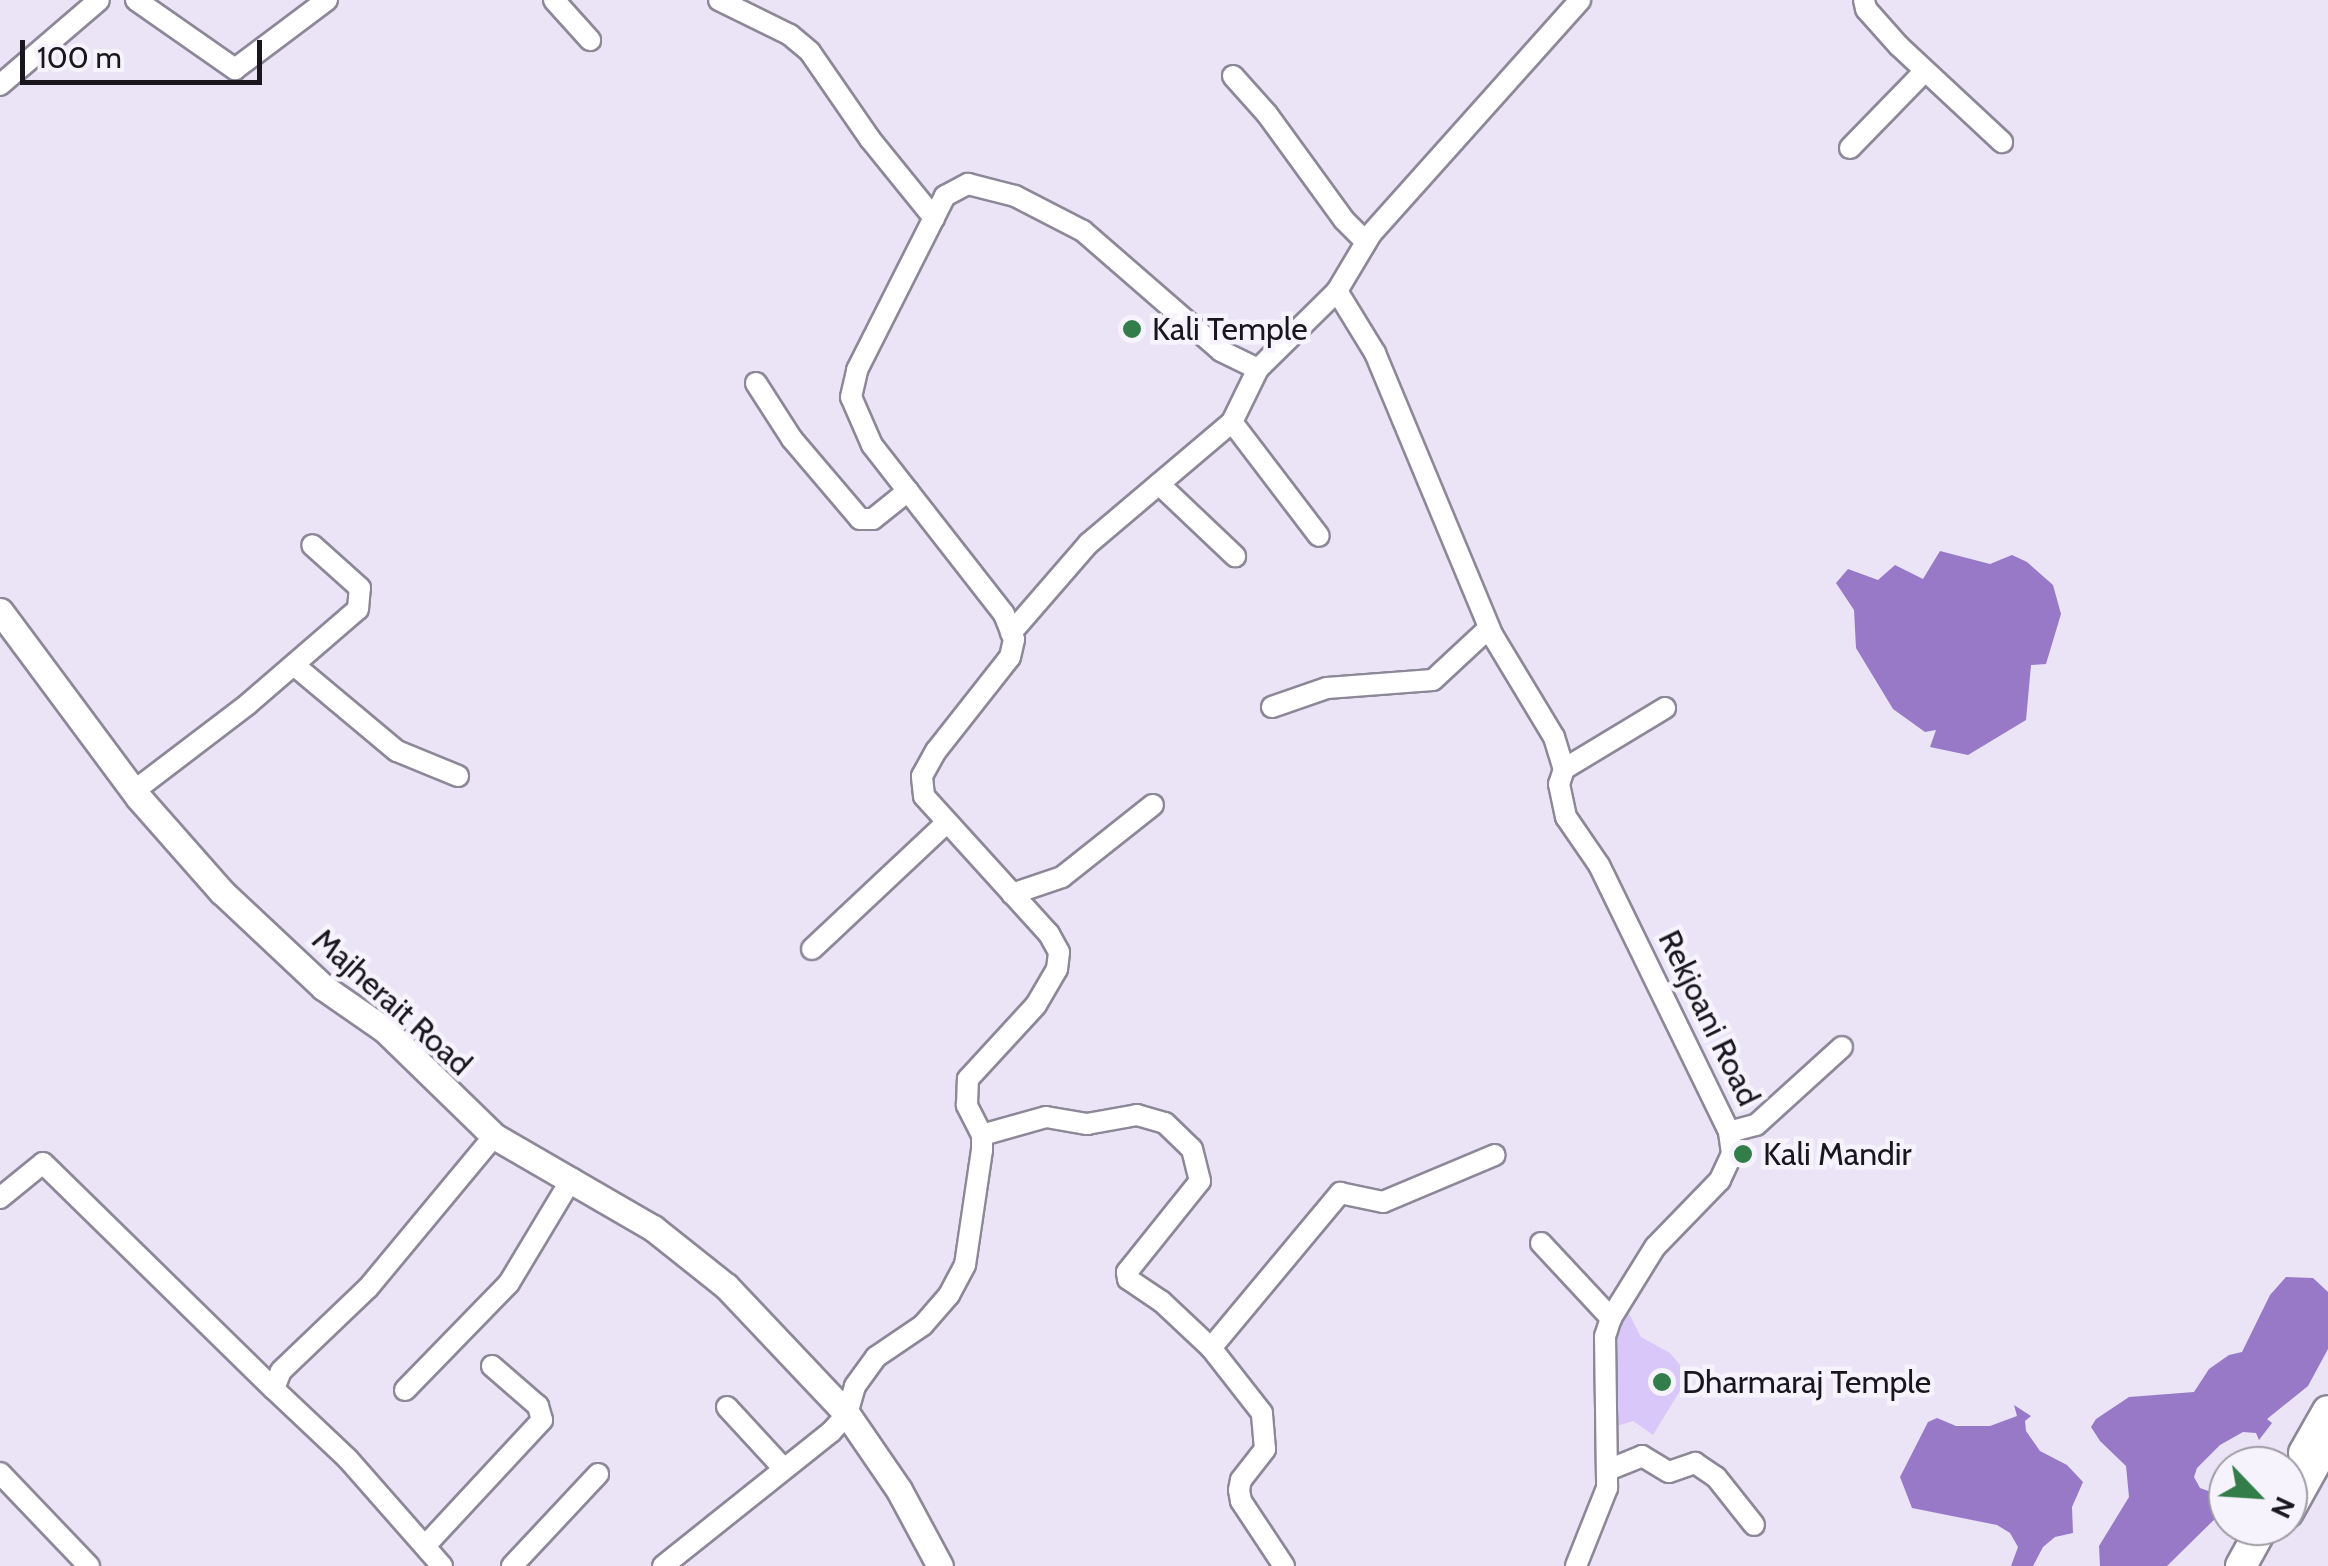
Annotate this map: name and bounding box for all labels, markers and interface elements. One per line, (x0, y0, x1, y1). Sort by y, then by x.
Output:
scale bar (25, 20, 268, 82)
text: 100 m (37, 39, 122, 76)
place label: Kali Temple (1152, 310, 1308, 348)
marker: Kali Temple (1121, 318, 1143, 340)
street label: Majherait Road (304, 920, 480, 1084)
street label: Rekjoani Road (1650, 924, 1768, 1112)
place label: Kali Mandir (1763, 1135, 1912, 1173)
marker: Kali Mandir (1732, 1143, 1754, 1165)
place label: Dharmaraj Temple (1682, 1363, 1931, 1401)
marker: Dharmaraj Temple (1651, 1371, 1673, 1393)
north arrow (2208, 1446, 2308, 1546)
text: N (2264, 1492, 2303, 1524)

